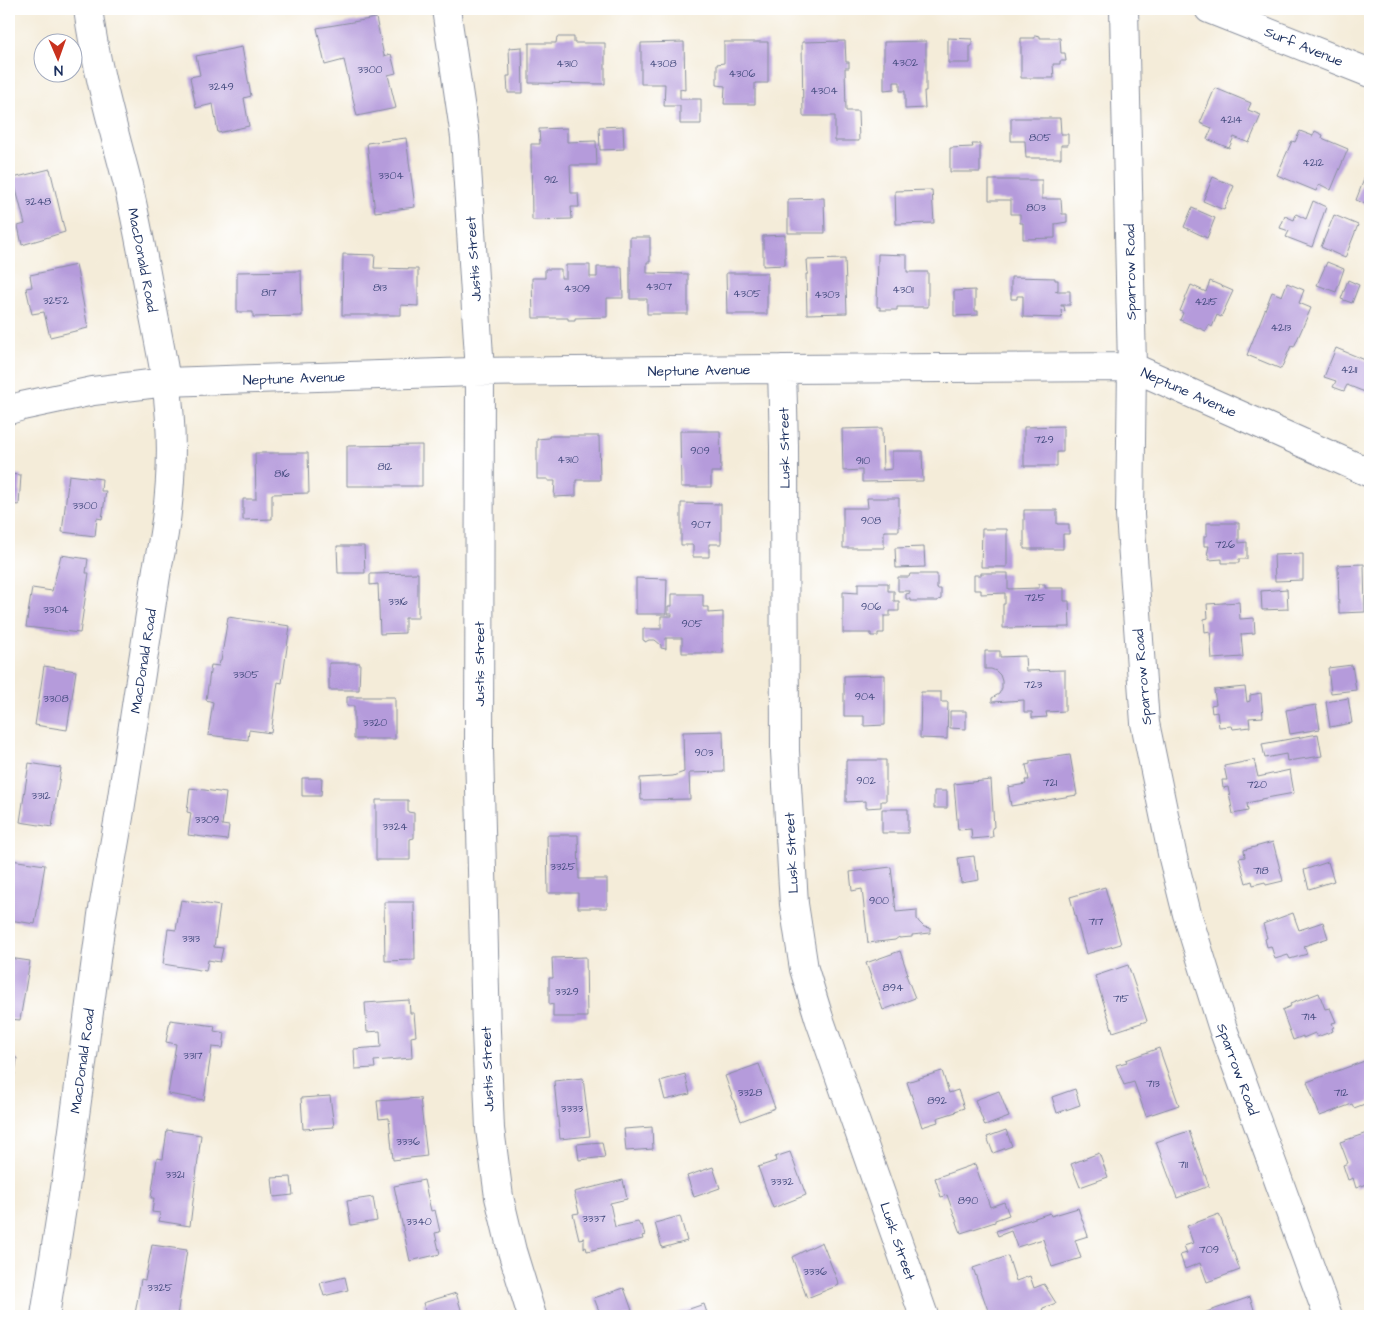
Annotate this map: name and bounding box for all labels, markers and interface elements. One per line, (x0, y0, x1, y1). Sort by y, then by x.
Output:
street label: Surf Avenue (1261, 22, 1346, 72)
north arrow (32, 32, 82, 82)
house number: 4302 (892, 55, 919, 70)
house number: 4310 (556, 56, 578, 71)
house number: 4308 (649, 56, 677, 71)
text: N (53, 60, 63, 80)
house number: 3300 (357, 62, 383, 77)
house number: 4306 (729, 66, 756, 81)
house number: 3249 (208, 79, 234, 94)
house number: 4304 (810, 83, 838, 98)
house number: 4214 (1220, 112, 1243, 127)
house number: 805 (1029, 130, 1051, 145)
house number: 4212 (1302, 155, 1324, 170)
house number: 3304 (378, 168, 404, 183)
house number: 912 (544, 172, 559, 187)
house number: 3248 (25, 194, 51, 209)
house number: 803 (1026, 200, 1046, 215)
street label: MacDonald Road (122, 206, 162, 314)
street label: Justis Street (461, 215, 487, 302)
street label: Sparrow Road (1120, 224, 1142, 320)
house number: 4307 (646, 279, 673, 294)
house number: 813 (373, 280, 387, 295)
house number: 4309 (564, 281, 590, 296)
house number: 4301 (892, 282, 914, 297)
house number: 817 (261, 285, 277, 300)
house number: 4305 (733, 286, 761, 301)
house number: 4303 (814, 287, 840, 302)
house number: 3252 (43, 293, 70, 308)
house number: 4215 (1195, 294, 1218, 309)
house number: 4213 (1271, 320, 1292, 335)
street label: Neptune Avenue (648, 360, 751, 382)
house number: 4211 (1341, 362, 1358, 377)
street label: Neptune Avenue (1138, 363, 1240, 423)
street label: Neptune Avenue (242, 367, 346, 391)
street label: Lusk Street (774, 407, 796, 489)
house number: 729 (1034, 432, 1054, 447)
house number: 909 (690, 443, 710, 458)
house number: 4310 (557, 452, 579, 467)
house number: 910 (856, 453, 870, 468)
house number: 812 (378, 459, 393, 474)
house number: 816 (274, 466, 290, 481)
house number: 3300 (72, 498, 98, 513)
house number: 908 (861, 513, 881, 528)
house number: 907 (691, 517, 711, 532)
house number: 726 (1215, 537, 1235, 552)
house number: 725 (1025, 590, 1046, 605)
house number: 3316 (388, 594, 408, 609)
house number: 906 (861, 599, 881, 614)
house number: 3304 (43, 602, 69, 617)
street label: MacDonald Road (126, 607, 162, 715)
house number: 905 (682, 616, 703, 631)
street label: Justis Street (470, 621, 490, 707)
street label: Sparrow Road (1129, 628, 1157, 726)
house number: 3305 (233, 667, 259, 682)
house number: 723 (1024, 677, 1043, 692)
house number: 904 (855, 689, 876, 704)
house number: 3308 (43, 691, 69, 706)
house number: 3320 (363, 715, 387, 730)
house number: 903 (695, 745, 714, 760)
house number: 902 (856, 773, 876, 788)
house number: 721 (1043, 775, 1058, 790)
house number: 720 (1247, 777, 1267, 792)
house number: 3312 (32, 788, 51, 803)
house number: 3309 (195, 812, 219, 827)
street label: Lusk Street (780, 812, 804, 894)
house number: 3324 (383, 819, 408, 834)
house number: 3325 (550, 859, 576, 874)
house number: 718 (1253, 863, 1269, 878)
house number: 900 (869, 893, 889, 908)
house number: 717 (1089, 914, 1104, 929)
house number: 3313 (182, 931, 200, 946)
house number: 894 (883, 980, 904, 995)
house number: 3329 (555, 984, 579, 999)
house number: 715 (1113, 991, 1129, 1006)
street label: MacDonald Road (66, 1007, 100, 1115)
house number: 714 (1301, 1009, 1317, 1024)
street label: Sparrow Road (1211, 1021, 1263, 1118)
street label: Justis Street (477, 1026, 499, 1112)
house number: 3317 (183, 1048, 203, 1063)
house number: 713 (1146, 1076, 1160, 1091)
house number: 3328 (738, 1085, 762, 1100)
house number: 712 (1334, 1085, 1349, 1100)
house number: 892 (927, 1093, 948, 1108)
house number: 3333 (561, 1101, 584, 1116)
house number: 3336 (396, 1134, 420, 1149)
house number: 711 (1178, 1157, 1188, 1172)
house number: 3321 (166, 1167, 185, 1182)
house number: 3332 (770, 1174, 794, 1189)
house number: 890 (958, 1193, 978, 1208)
street label: Lusk Street (874, 1200, 920, 1283)
house number: 3337 (582, 1211, 606, 1226)
house number: 3340 (406, 1214, 432, 1229)
house number: 709 (1199, 1242, 1219, 1257)
house number: 3336 (803, 1264, 827, 1279)
house number: 3325 (147, 1280, 173, 1295)

